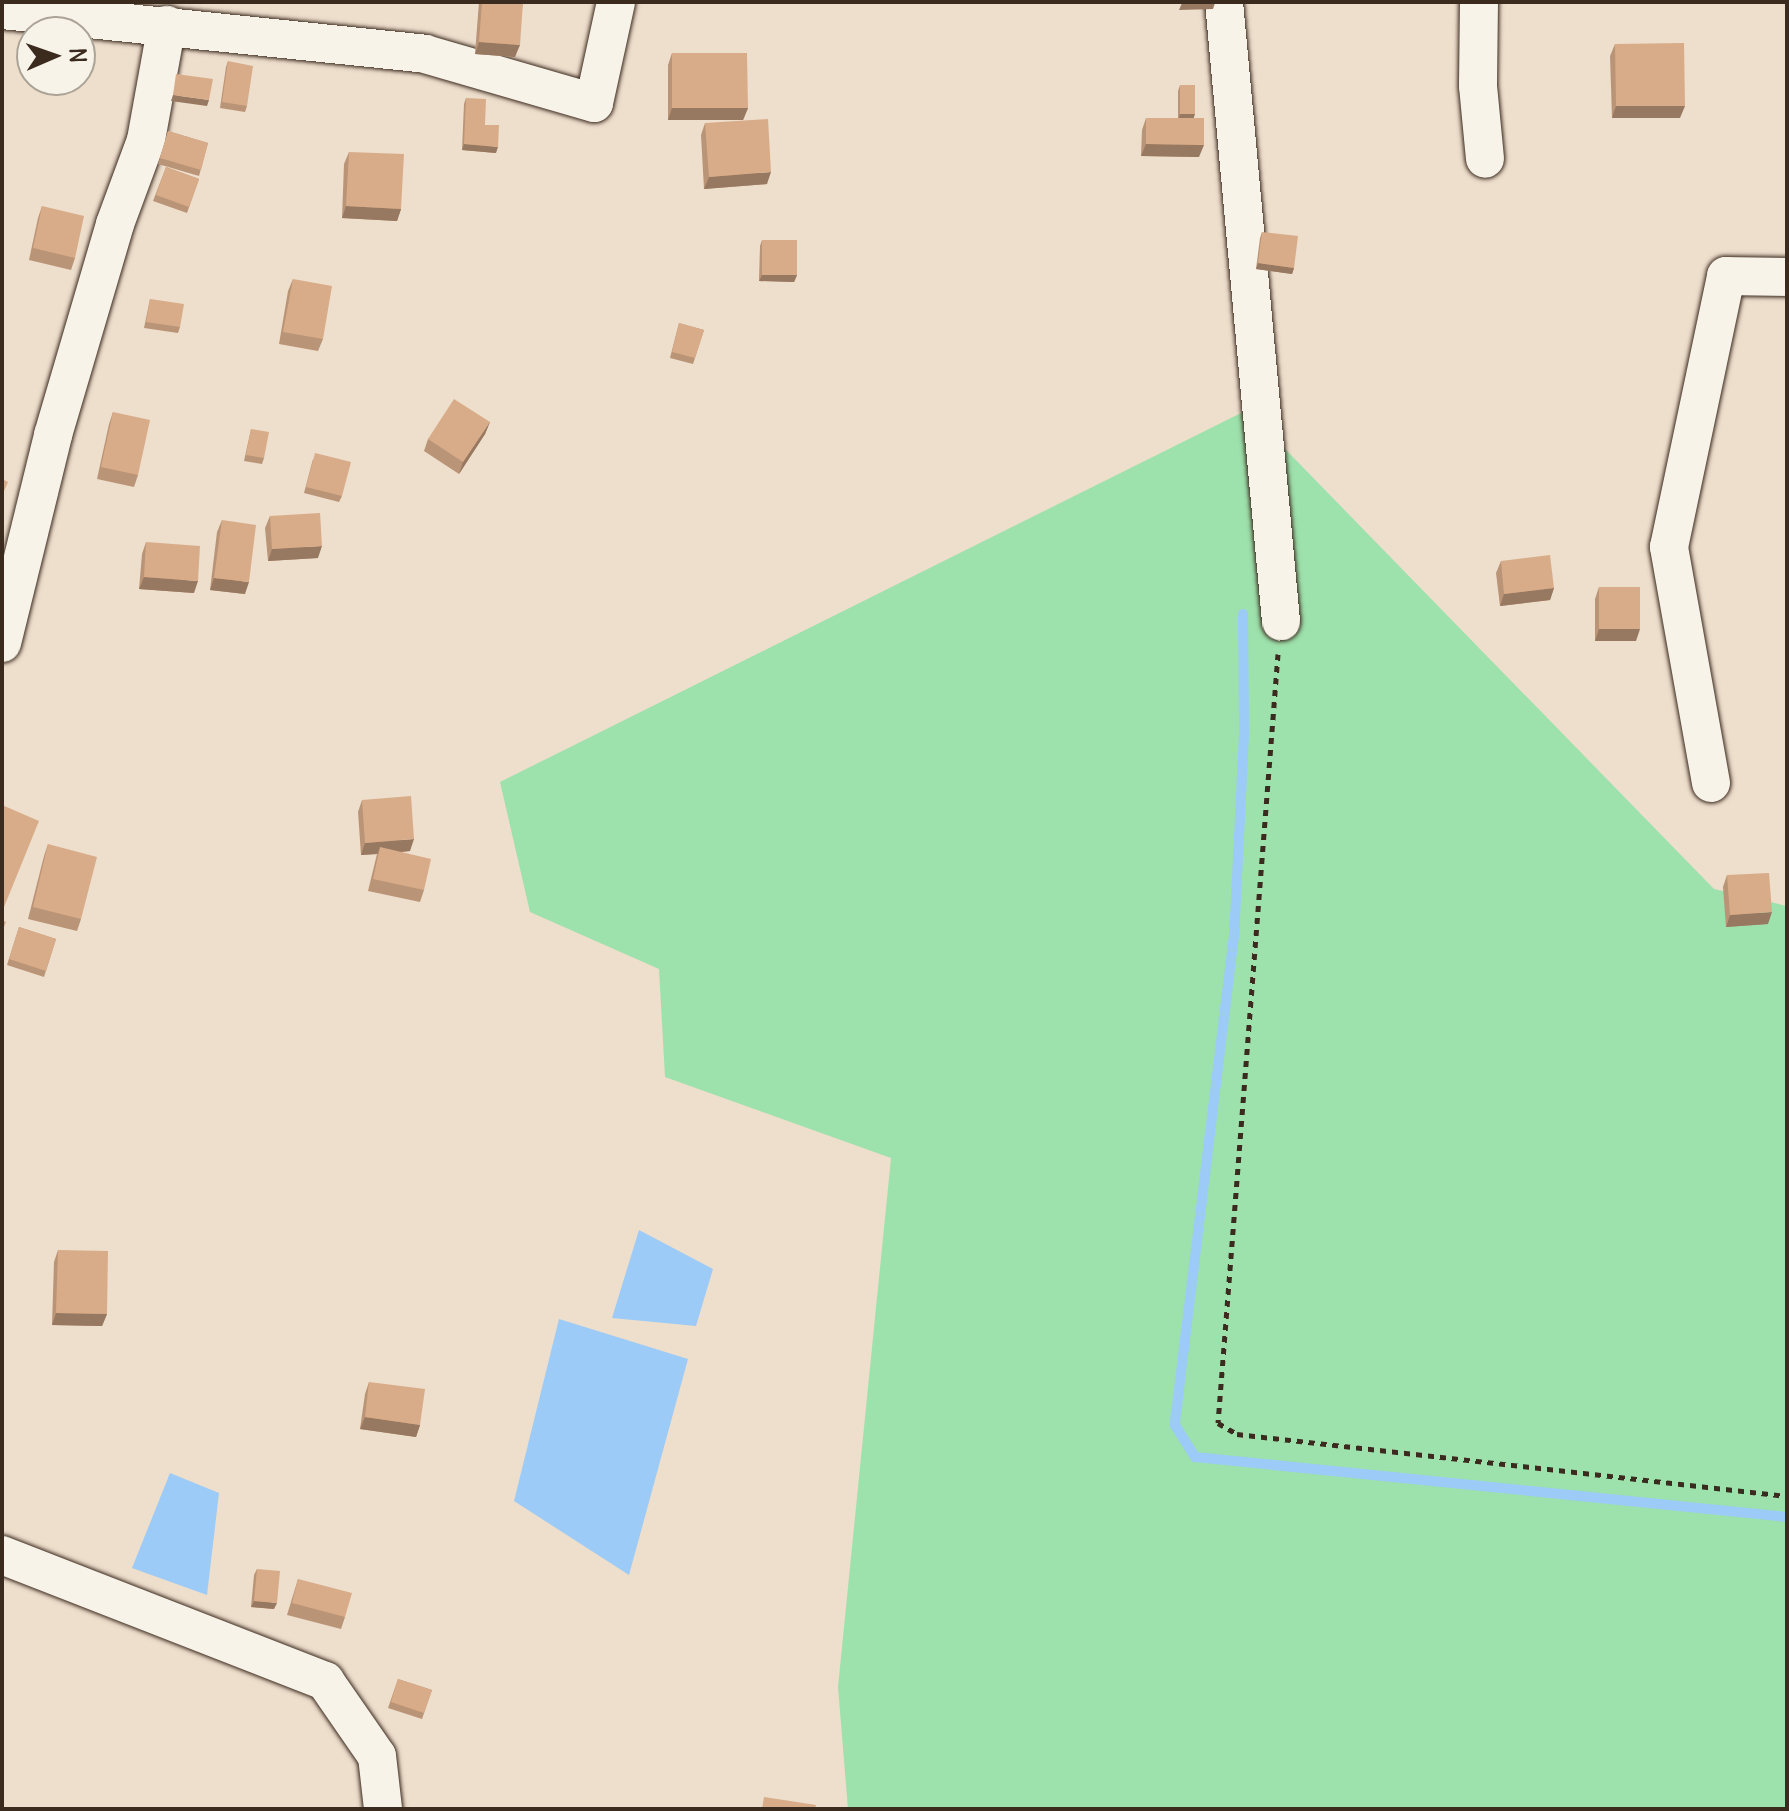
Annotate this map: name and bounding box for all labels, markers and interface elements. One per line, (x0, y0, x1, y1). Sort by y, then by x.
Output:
north arrow (16, 16, 96, 96)
text: N (64, 47, 92, 63)

